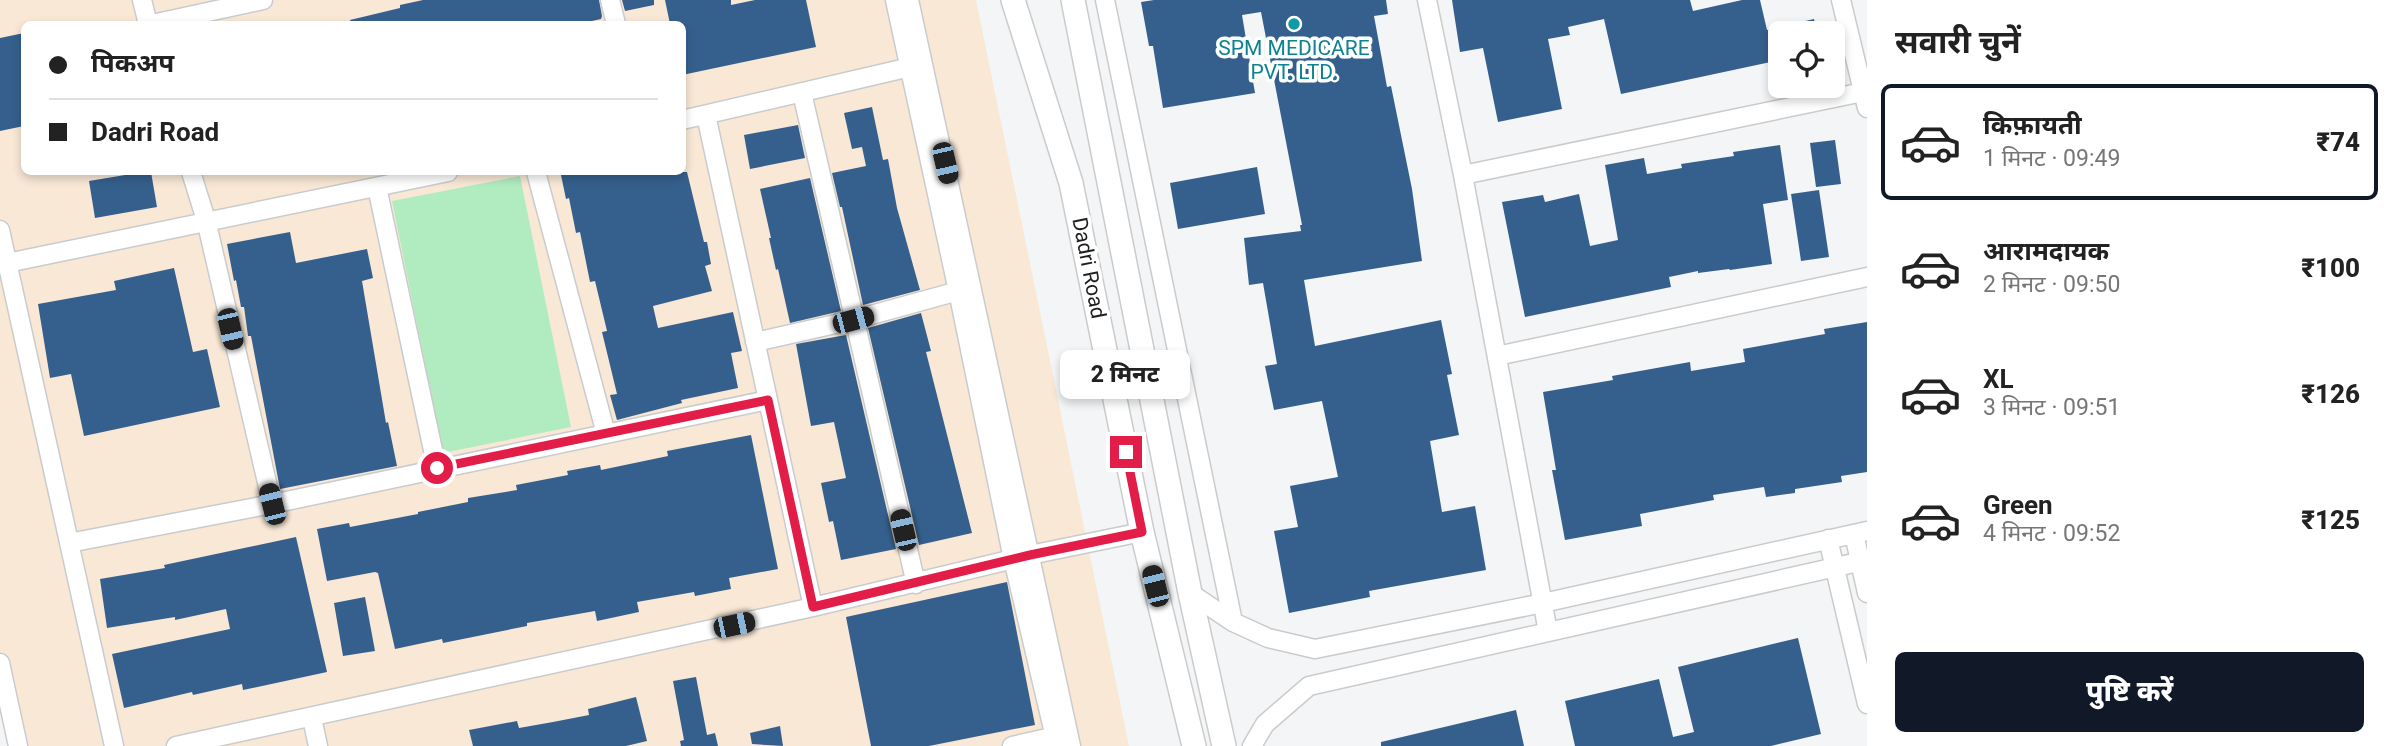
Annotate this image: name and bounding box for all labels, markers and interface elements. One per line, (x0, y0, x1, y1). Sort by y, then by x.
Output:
marker: SPM MEDICARE PVT. LTD. (1286, 16, 1302, 32)
map controls (1768, 21, 1845, 98)
button: locate (1768, 21, 1845, 98)
text: सवारी चुनें (1895, 23, 2021, 61)
place label: SPM MEDICARE PVT. LTD. (1218, 36, 1370, 84)
text: पिकअप (91, 48, 174, 78)
text: किफ़ायती (1983, 110, 2082, 140)
icon: car (1899, 111, 1962, 174)
text: Dadri Road (91, 117, 219, 147)
text: ₹74 (2316, 127, 2360, 157)
car (931, 140, 960, 186)
text: 1 मिनट · 09:49 (1983, 145, 2120, 172)
street label: Dadri Road (1067, 215, 1111, 321)
text: आरामदायक (1983, 236, 2109, 266)
icon: car (1899, 237, 1962, 300)
text: ₹100 (2301, 253, 2360, 283)
text: 2 मिनट · 09:50 (1983, 271, 2120, 298)
car (830, 304, 877, 336)
car (216, 306, 245, 352)
callout: 2 मिनट (1061, 350, 1191, 400)
text: 2 मिनट (1091, 361, 1159, 388)
icon: car (1899, 363, 1962, 426)
text: XL (1983, 364, 2014, 394)
text: ₹126 (2301, 379, 2360, 409)
text: 3 मिनट · 09:51 (1983, 394, 2120, 421)
route end (1110, 436, 1142, 468)
route start (421, 452, 453, 484)
car (257, 481, 288, 527)
icon: car (1899, 489, 1962, 552)
text: Green (1983, 490, 2053, 520)
text: ₹125 (2301, 505, 2360, 535)
car (889, 507, 918, 553)
text: 4 मिनट · 09:52 (1983, 520, 2120, 547)
car (1140, 563, 1171, 609)
car (712, 610, 757, 640)
button: पुष्टि करें (1895, 652, 2364, 732)

